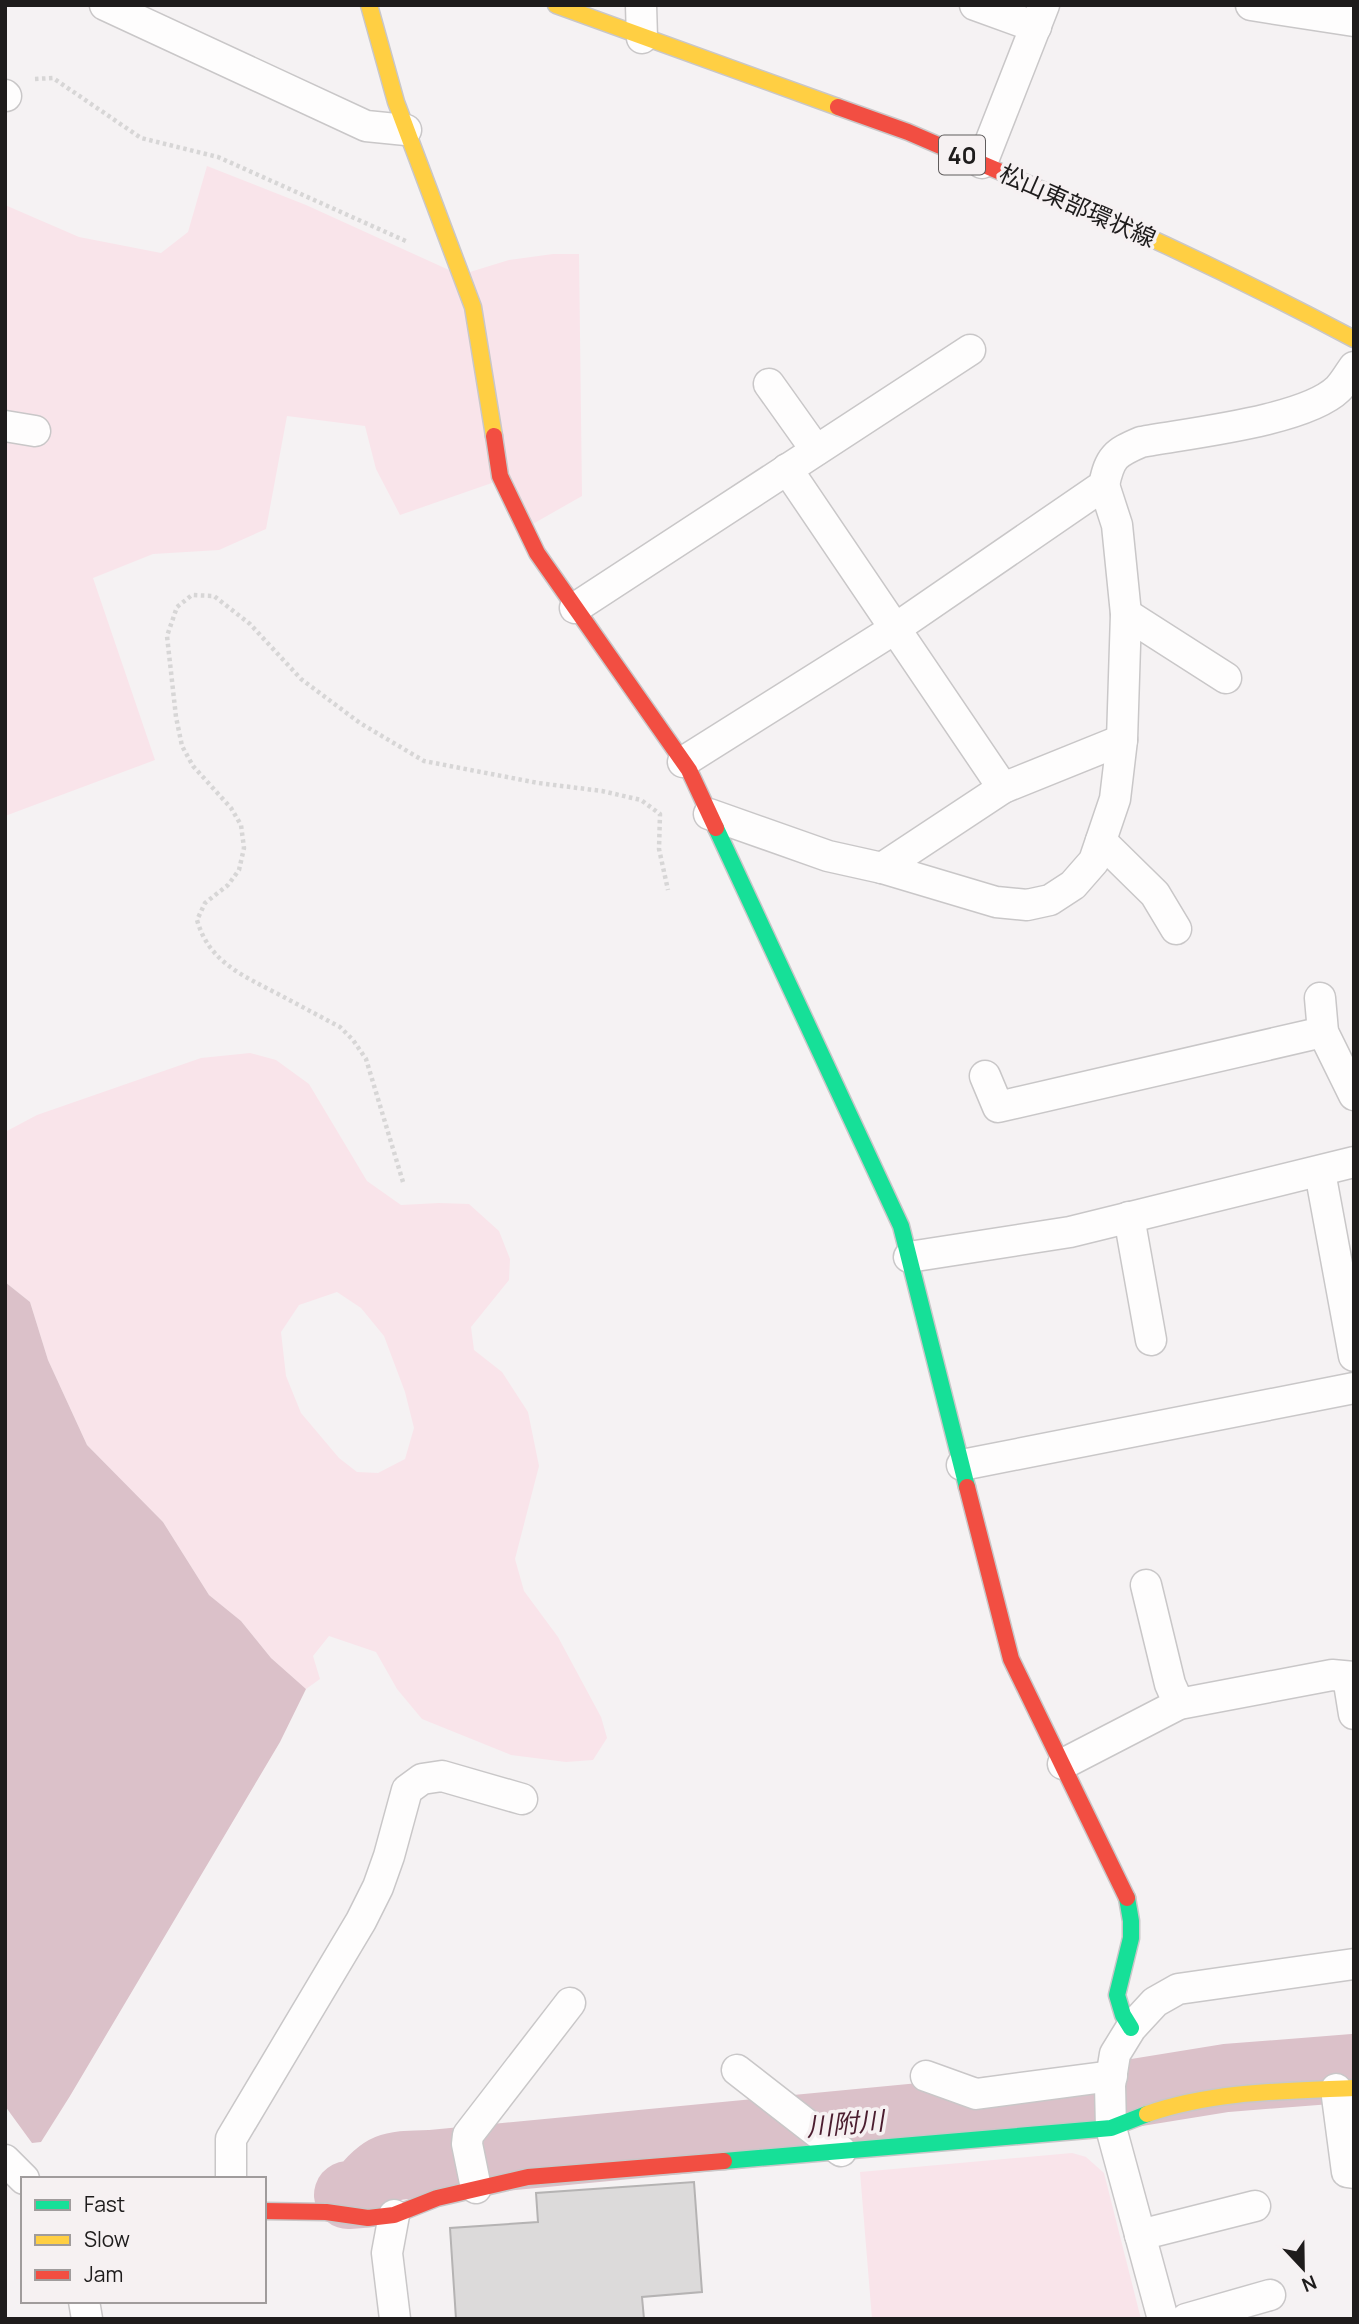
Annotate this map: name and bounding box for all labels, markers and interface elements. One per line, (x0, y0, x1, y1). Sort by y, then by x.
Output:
road number: 40 (939, 136, 985, 174)
street label: 松山東部環状線 (995, 156, 1161, 254)
water label: 川附川 (805, 2101, 888, 2144)
legend (21, 2177, 266, 2303)
text: Fast (84, 2190, 125, 2218)
text: Slow (84, 2225, 130, 2253)
north arrow (1268, 2233, 1338, 2303)
text: Jam (84, 2260, 123, 2288)
text: N (1298, 2269, 1321, 2298)

